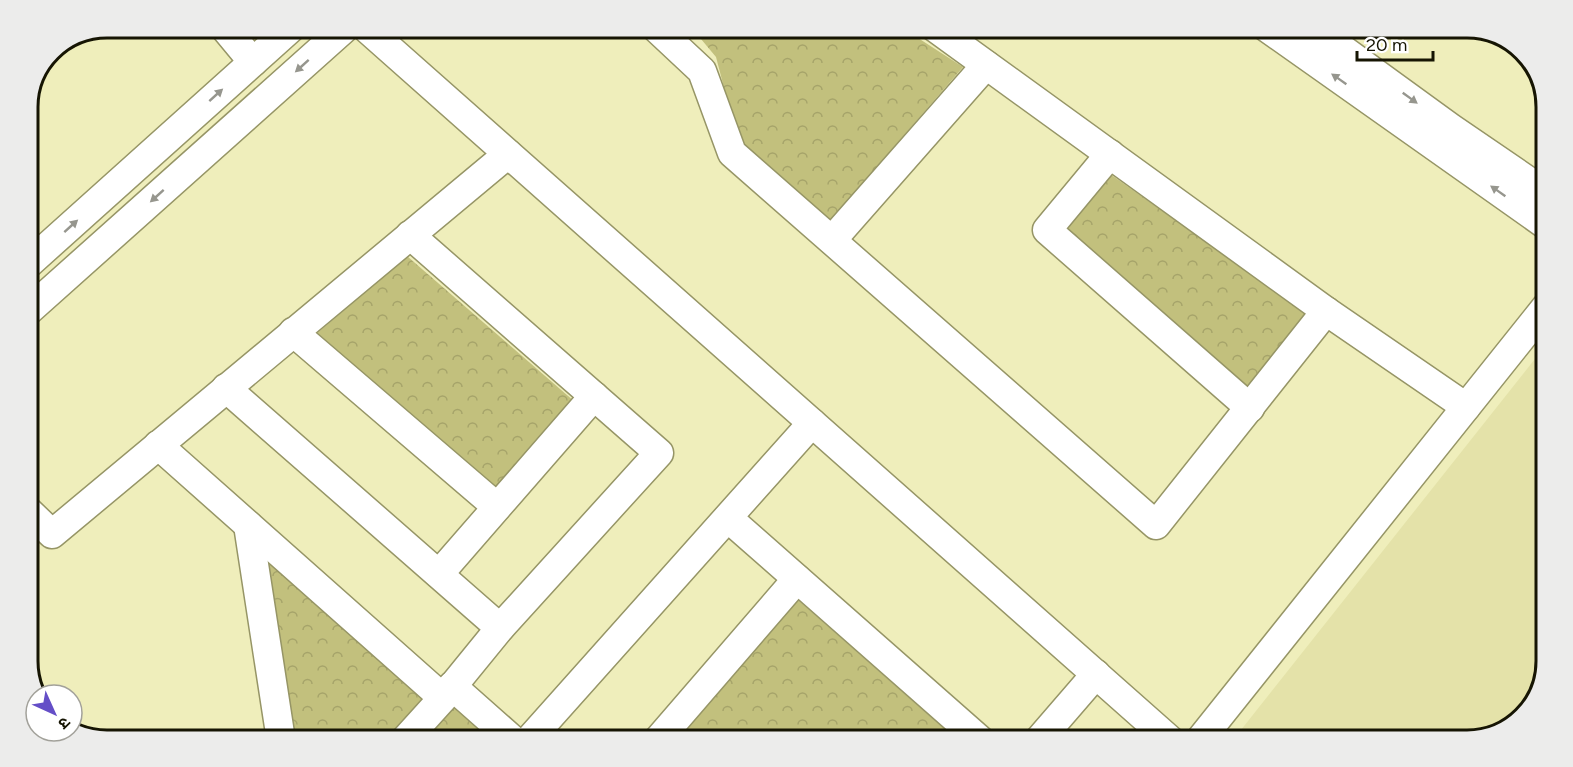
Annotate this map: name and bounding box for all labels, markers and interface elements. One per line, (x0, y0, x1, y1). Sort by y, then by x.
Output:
scale bar (1357, 24, 1434, 62)
text: 20 m (1366, 34, 1407, 56)
one-way arrow (295, 59, 310, 72)
one-way arrow (1331, 73, 1347, 85)
one-way arrow (208, 89, 223, 102)
one-way arrow (1403, 92, 1418, 104)
one-way arrow (1491, 185, 1507, 197)
one-way arrow (150, 189, 165, 202)
one-way arrow (63, 219, 78, 233)
north arrow (24, 683, 84, 743)
text: उ (54, 713, 74, 734)

